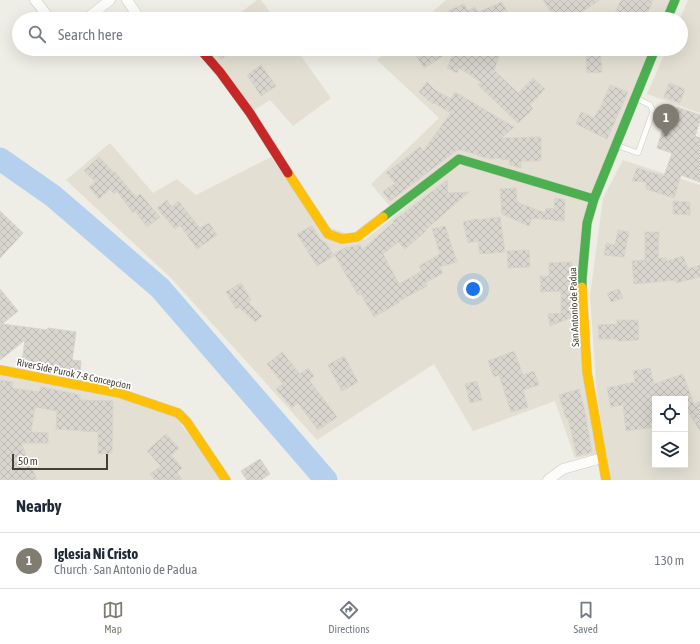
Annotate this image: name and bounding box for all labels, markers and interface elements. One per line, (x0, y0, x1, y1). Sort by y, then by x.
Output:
search box (12, 12, 688, 56)
icon: search (26, 23, 48, 45)
text: Search here (58, 26, 123, 43)
pin: 1 (653, 104, 679, 137)
street label: San Antonio de Padua (567, 267, 581, 347)
your location (463, 279, 483, 299)
street label: River Side Purok 7-8 Concepcion (16, 357, 132, 392)
map controls (652, 396, 688, 468)
button: locate (652, 396, 688, 432)
button: layers (652, 432, 688, 468)
scale bar (12, 452, 108, 471)
text: 50 m (18, 455, 38, 467)
text: Nearby (16, 496, 62, 516)
text: Iglesia Ni Cristo (54, 545, 138, 562)
text: 1 (26, 553, 32, 568)
text: 130 m (655, 553, 684, 568)
text: Church · San Antonio de Padua (54, 562, 197, 577)
tab: Map (102, 599, 124, 635)
tab: Directions (328, 599, 369, 635)
tab: Saved (574, 599, 598, 635)

